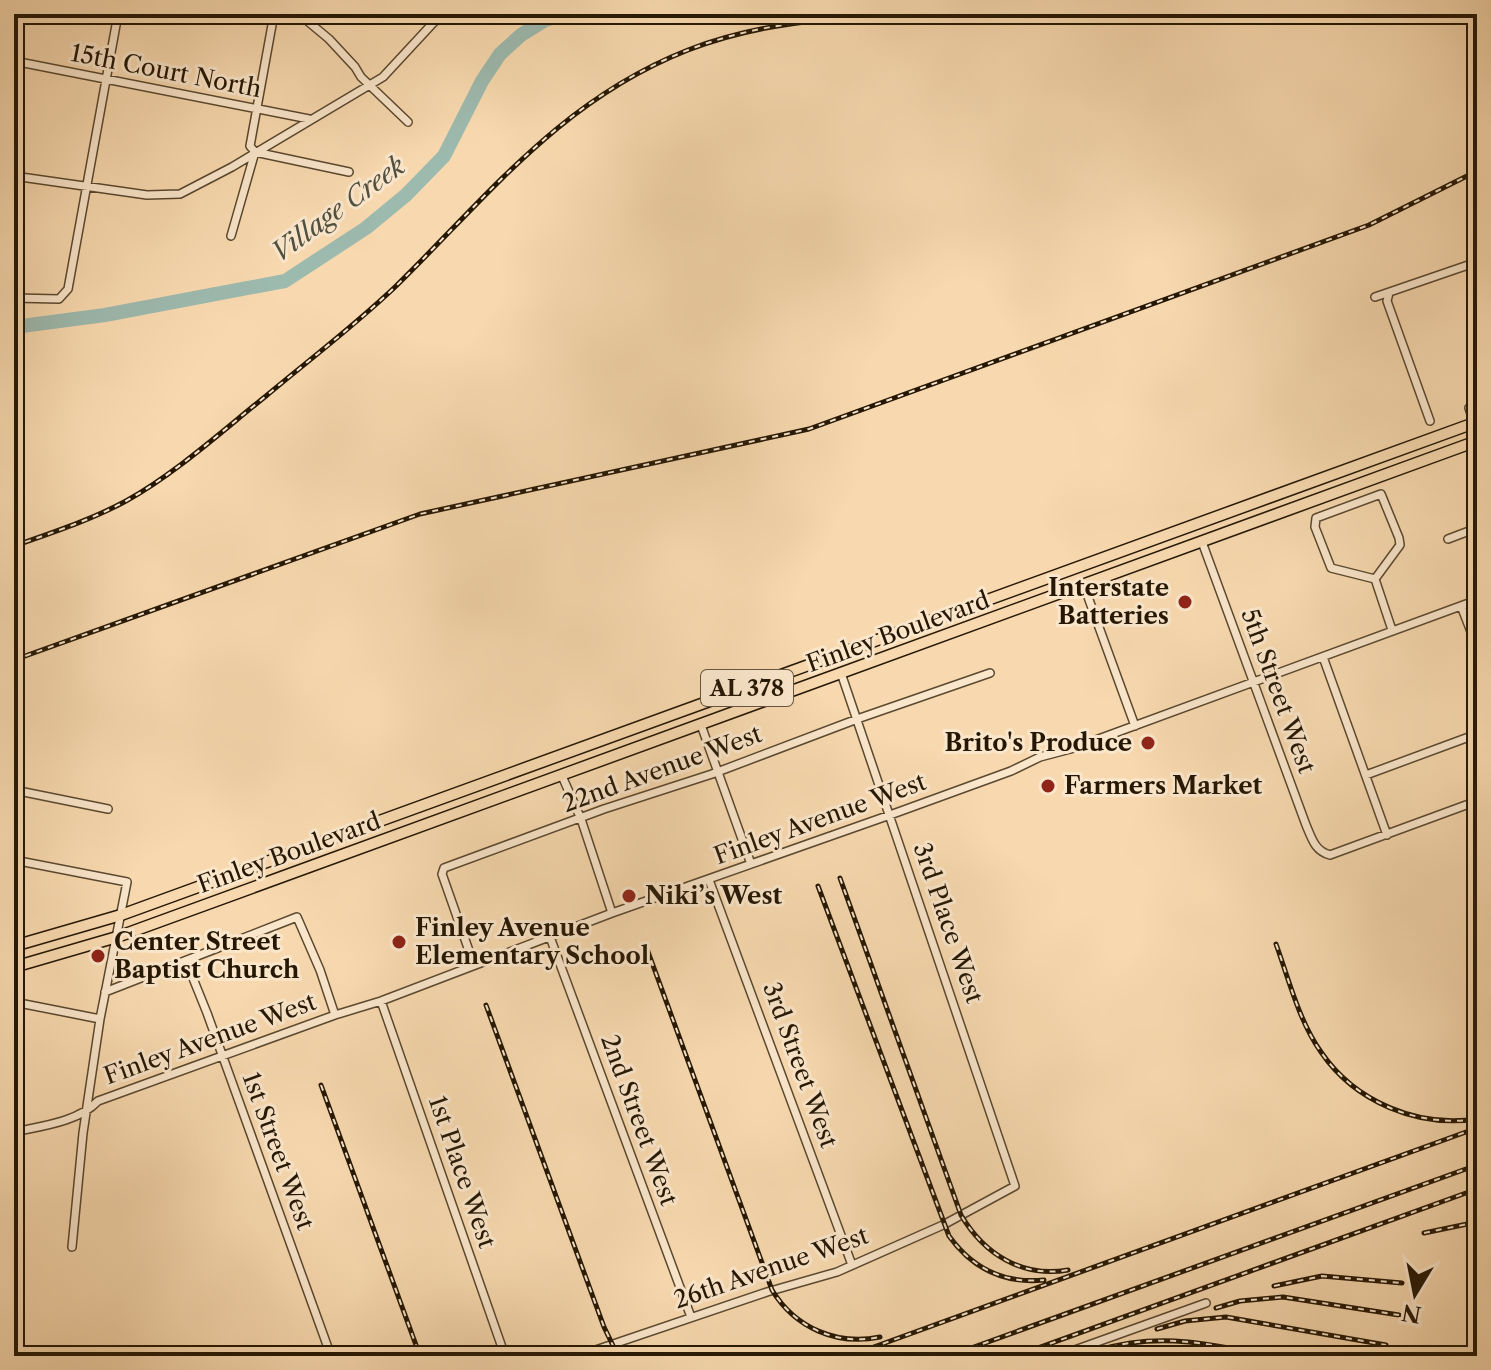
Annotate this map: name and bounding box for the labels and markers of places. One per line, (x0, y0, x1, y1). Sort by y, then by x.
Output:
place label: Interstate Batteries (1048, 573, 1169, 630)
marker: Interstate Batteries (1176, 593, 1194, 611)
place label: Brito's Produce (944, 728, 1132, 757)
marker: Brito's Produce (1139, 734, 1157, 752)
place label: Farmers Market (1064, 771, 1262, 800)
marker: Farmers Market (1039, 777, 1057, 795)
place label: Niki’s West (645, 881, 782, 910)
marker: Niki’s West (620, 887, 638, 905)
place label: Finley Avenue Elementary School (415, 913, 649, 970)
place label: Center Street Baptist Church (114, 927, 300, 984)
marker: Finley Avenue Elementary School (390, 933, 408, 951)
marker: Center Street Baptist Church (89, 947, 107, 965)

